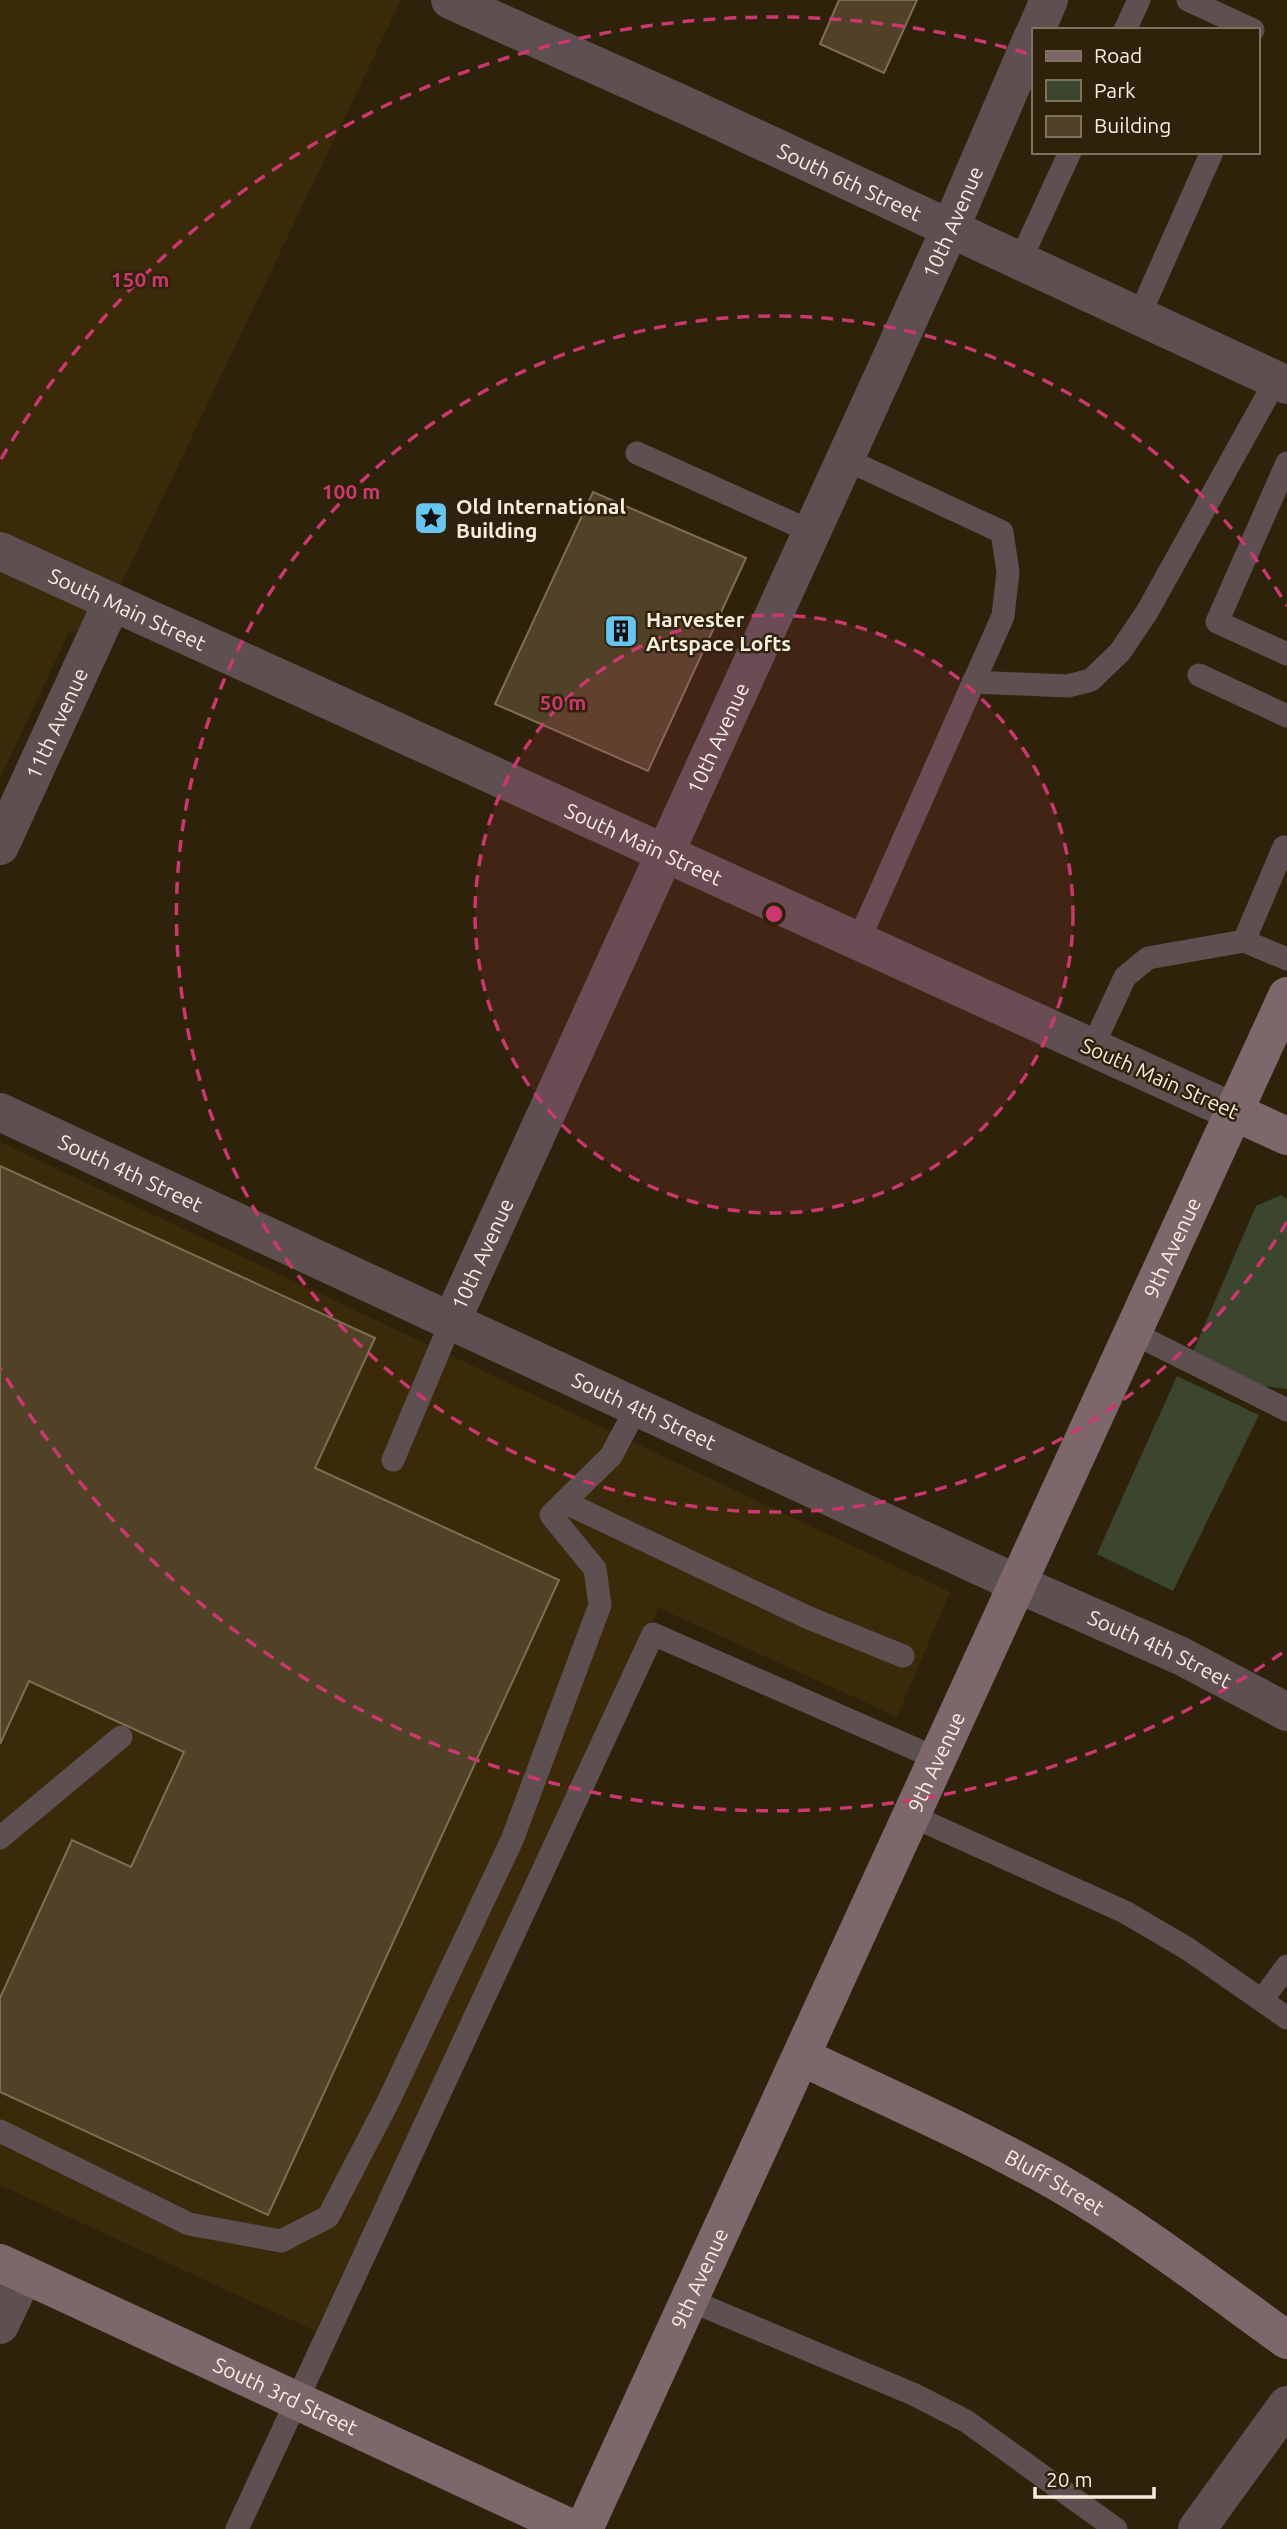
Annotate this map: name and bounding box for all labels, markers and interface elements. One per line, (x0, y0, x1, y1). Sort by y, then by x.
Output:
legend (1032, 28, 1259, 154)
text: Road (1094, 43, 1142, 67)
text: Park (1094, 78, 1136, 102)
text: Building (1094, 113, 1171, 137)
street label: South 6th Street (774, 138, 925, 225)
street label: 10th Avenue (917, 162, 988, 282)
text: 150 m (111, 267, 169, 291)
text: 100 m (322, 479, 380, 503)
place label: Old International Building (456, 494, 626, 542)
place icon: Old International Building (412, 499, 450, 537)
street label: South Main Street (45, 563, 210, 655)
place label: Harvester Artspace Lofts (646, 607, 791, 655)
building icon: Harvester Artspace Lofts (602, 612, 640, 650)
street label: 11th Avenue (20, 664, 92, 783)
street label: 10th Avenue (682, 679, 753, 797)
text: 50 m (540, 690, 586, 714)
street label: South Main Street (561, 797, 726, 890)
centre of rings (762, 902, 786, 926)
street label: South Main Street (1078, 1032, 1242, 1124)
street label: South 4th Street (55, 1129, 206, 1216)
street label: 9th Avenue (1138, 1193, 1205, 1301)
street label: 10th Avenue (446, 1194, 518, 1313)
street label: South 4th Street (568, 1367, 720, 1454)
street label: South 4th Street (1084, 1604, 1236, 1693)
street label: 9th Avenue (902, 1708, 969, 1816)
street label: Bluff Street (1001, 2144, 1109, 2220)
street label: 9th Avenue (666, 2224, 732, 2332)
street label: South 3rd Street (210, 2352, 362, 2439)
scale bar (1035, 2456, 1154, 2500)
text: 20 m (1046, 2467, 1093, 2491)

